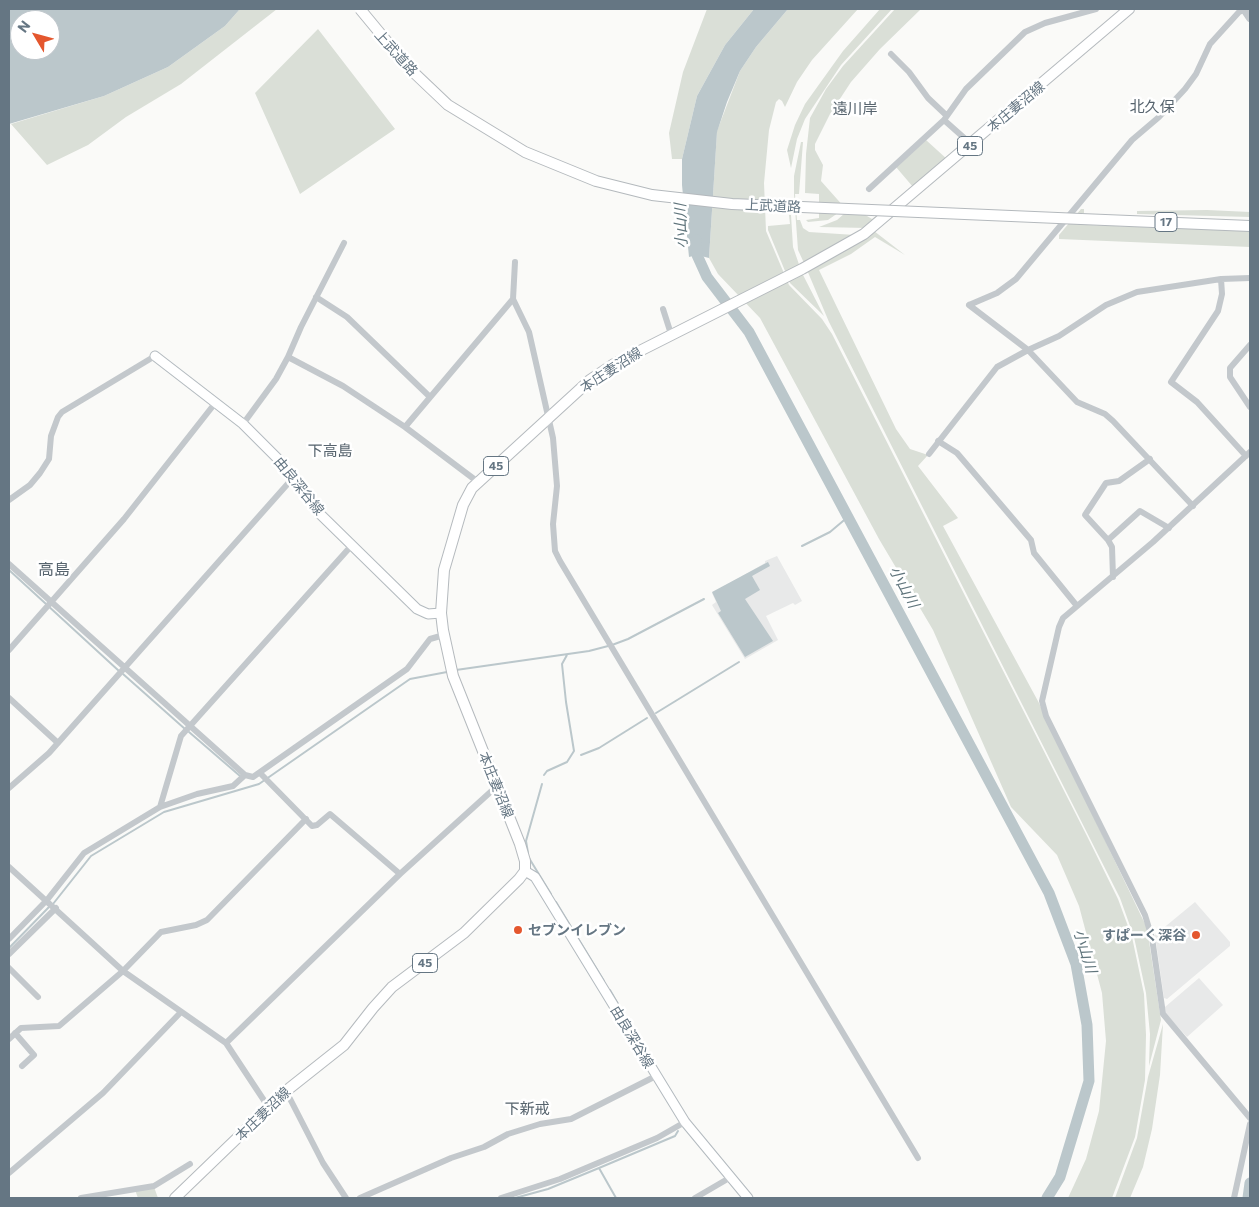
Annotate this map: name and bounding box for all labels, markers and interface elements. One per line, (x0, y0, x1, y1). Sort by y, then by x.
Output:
north arrow (10, 10, 60, 60)
text: N (13, 17, 33, 36)
street label: 上武道路 (371, 27, 421, 79)
street label: 本庄妻沼線 (984, 78, 1048, 136)
district label: 北久保 (1130, 98, 1174, 116)
district label: 遠川岸 (833, 100, 877, 118)
road number: 45 (958, 136, 982, 156)
street label: 上武道路 (745, 196, 801, 216)
water label: 小山川 (671, 203, 691, 249)
road number: 17 (1155, 212, 1177, 232)
street label: 本庄妻沼線 (577, 344, 645, 396)
district label: 下高島 (308, 442, 352, 460)
street label: 由良深谷線 (270, 454, 328, 518)
road number: 45 (484, 456, 508, 476)
district label: 高島 (38, 560, 70, 580)
water label: 小山川 (885, 563, 923, 611)
street label: 本庄妻沼線 (475, 749, 517, 821)
place label: セブンイレブン (528, 922, 626, 938)
marker: セブンイレブン (512, 924, 524, 936)
water label: 小山川 (1070, 927, 1100, 975)
place label: すぱーく深谷 (1102, 927, 1186, 943)
marker: すぱーく深谷 (1190, 929, 1202, 941)
road number: 45 (412, 954, 438, 972)
street label: 由良深谷線 (607, 1003, 657, 1071)
street label: 本庄妻沼線 (232, 1084, 294, 1144)
district label: 下新戒 (505, 1100, 549, 1118)

